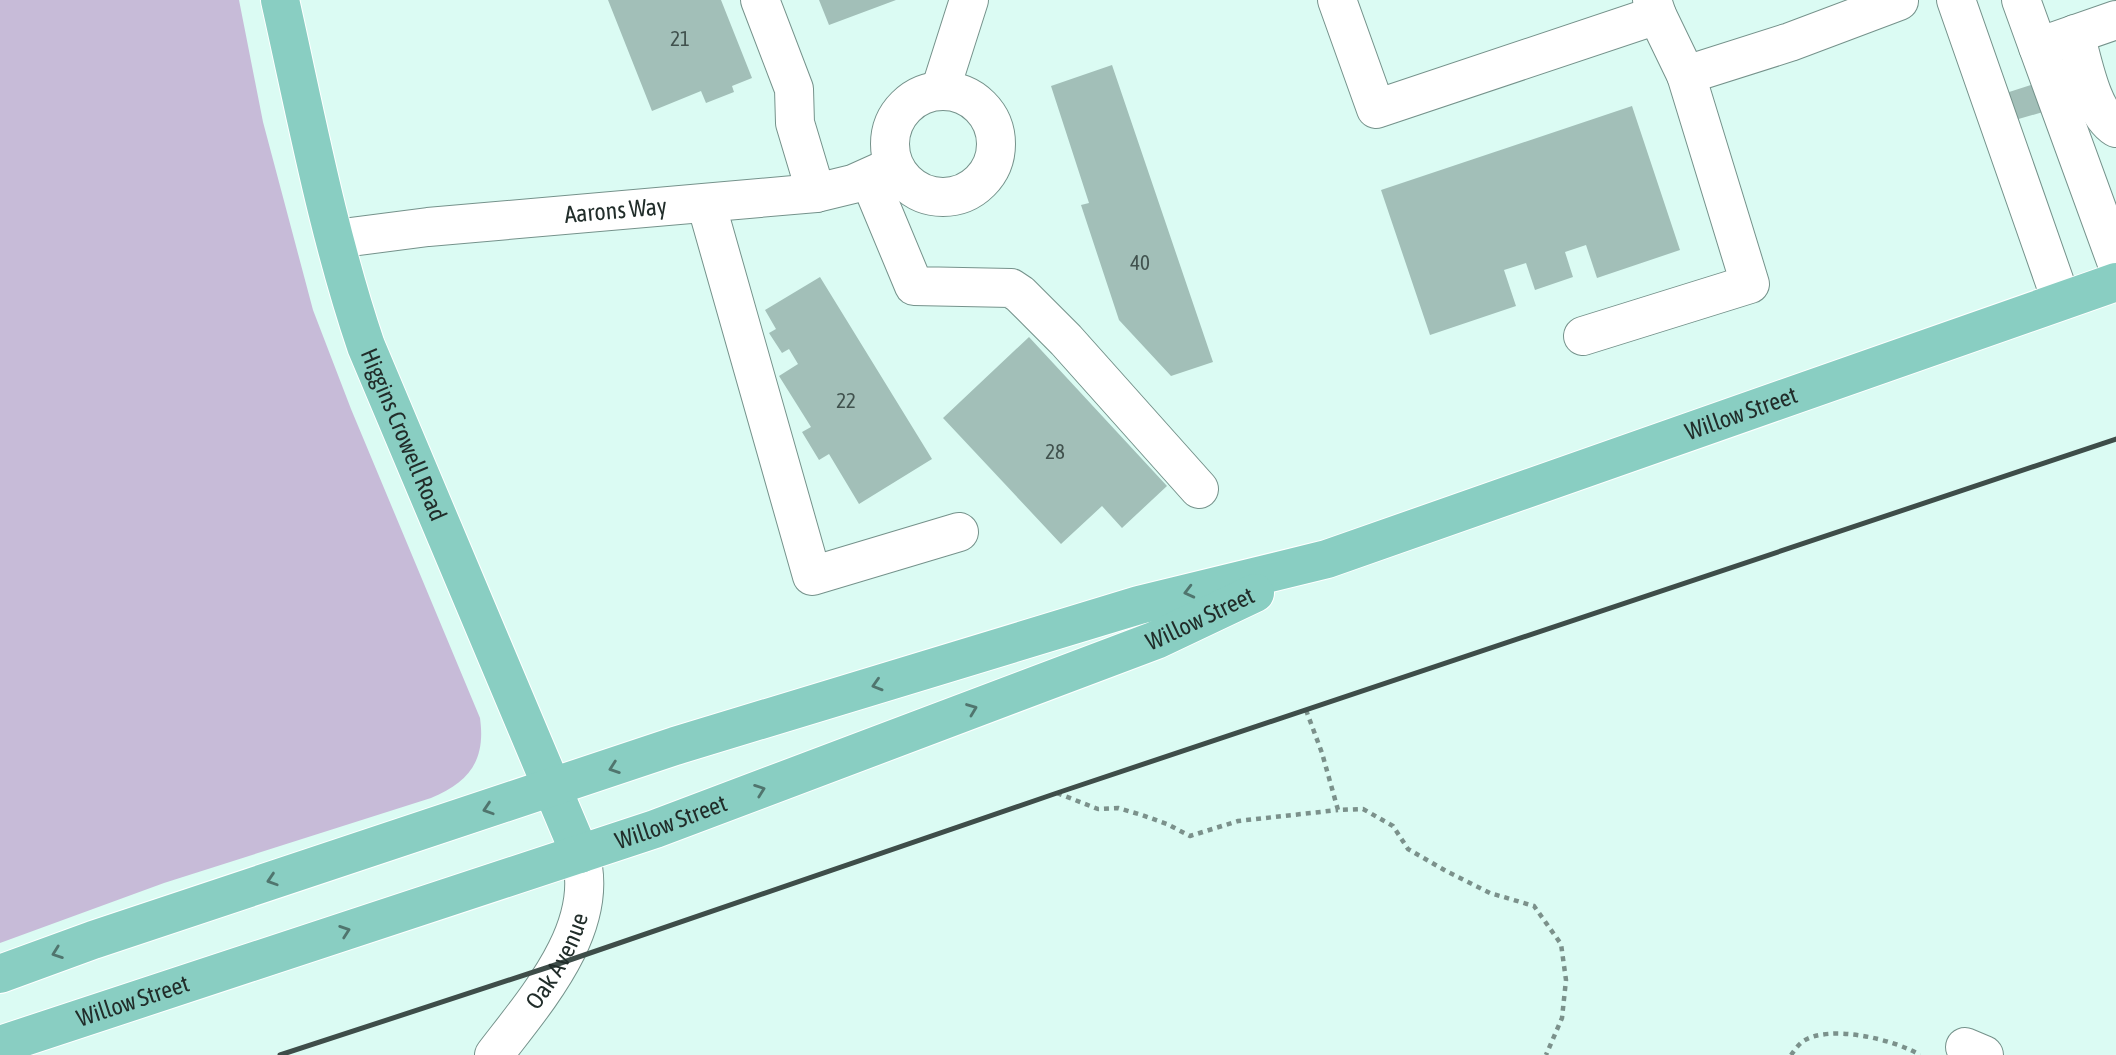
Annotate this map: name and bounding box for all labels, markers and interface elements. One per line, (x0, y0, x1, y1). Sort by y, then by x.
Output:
house number: 21 (670, 26, 690, 50)
street label: Aarons Way (563, 192, 668, 228)
house number: 40 (1130, 250, 1150, 274)
street label: Higgins Crowell Road (356, 344, 452, 525)
street label: Willow Street (1681, 381, 1801, 445)
house number: 22 (836, 388, 856, 412)
house number: 28 (1045, 439, 1065, 463)
street label: Willow Street (1142, 581, 1259, 656)
one-way arrow (1183, 584, 1195, 599)
one-way arrow (871, 676, 883, 691)
one-way arrow (966, 704, 978, 718)
one-way arrow (608, 760, 621, 774)
one-way arrow (753, 785, 765, 799)
street label: Willow Street (612, 789, 731, 854)
one-way arrow (483, 801, 495, 816)
one-way arrow (267, 872, 279, 886)
street label: Oak Avenue (520, 910, 593, 1014)
one-way arrow (339, 925, 351, 939)
one-way arrow (51, 945, 63, 959)
street label: Willow Street (73, 970, 193, 1032)

